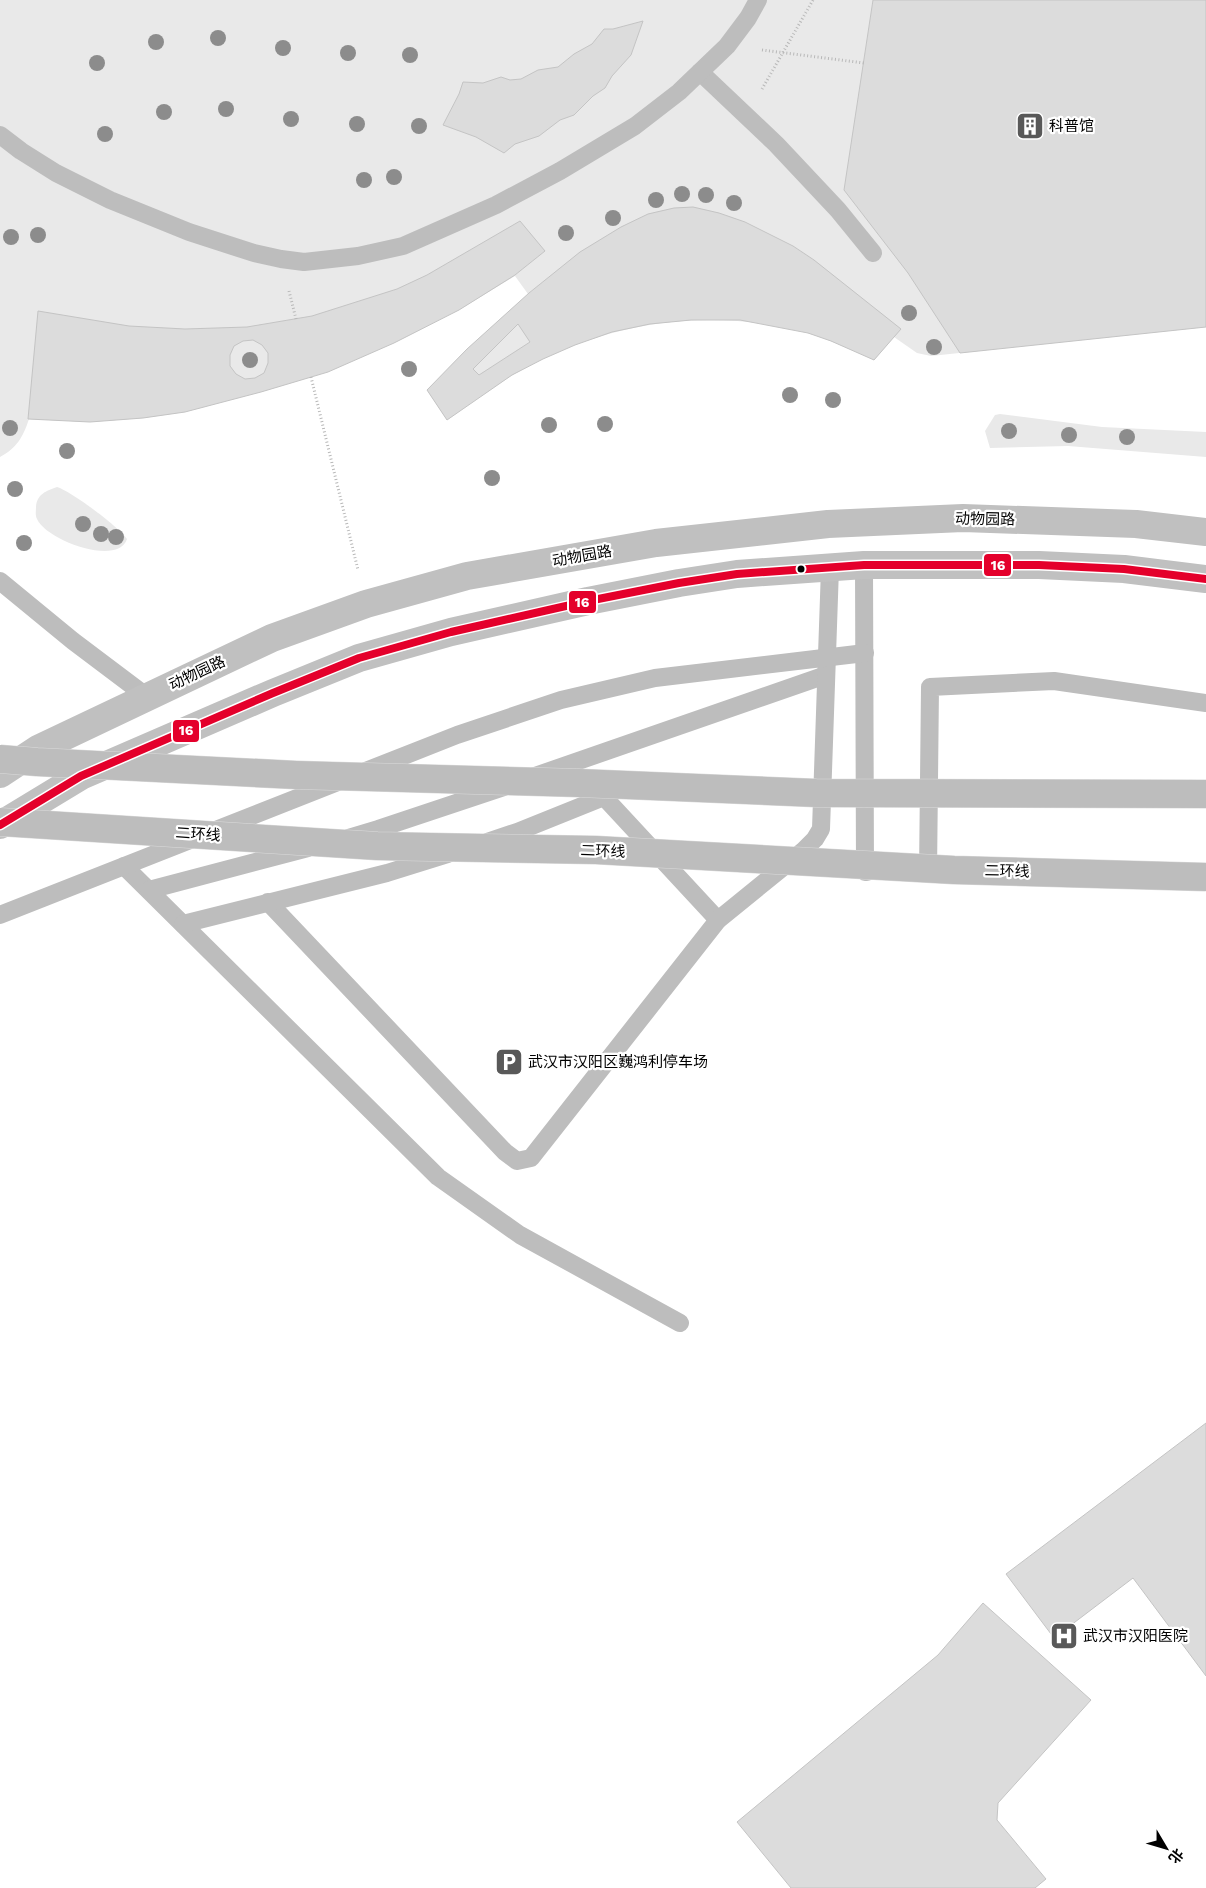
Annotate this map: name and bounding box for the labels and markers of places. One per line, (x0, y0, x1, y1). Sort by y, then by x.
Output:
building icon: 科普馆 (1015, 111, 1045, 141)
place label: 科普馆 (1049, 117, 1094, 135)
unlabelled marker (796, 564, 806, 574)
parking icon: 武汉市汉阳区巍鸿利停车场 (494, 1047, 524, 1077)
place label: 武汉市汉阳区巍鸿利停车场 (528, 1053, 708, 1071)
hospital icon: 武汉市汉阳医院 (1049, 1621, 1079, 1651)
place label: 武汉市汉阳医院 (1083, 1627, 1188, 1645)

